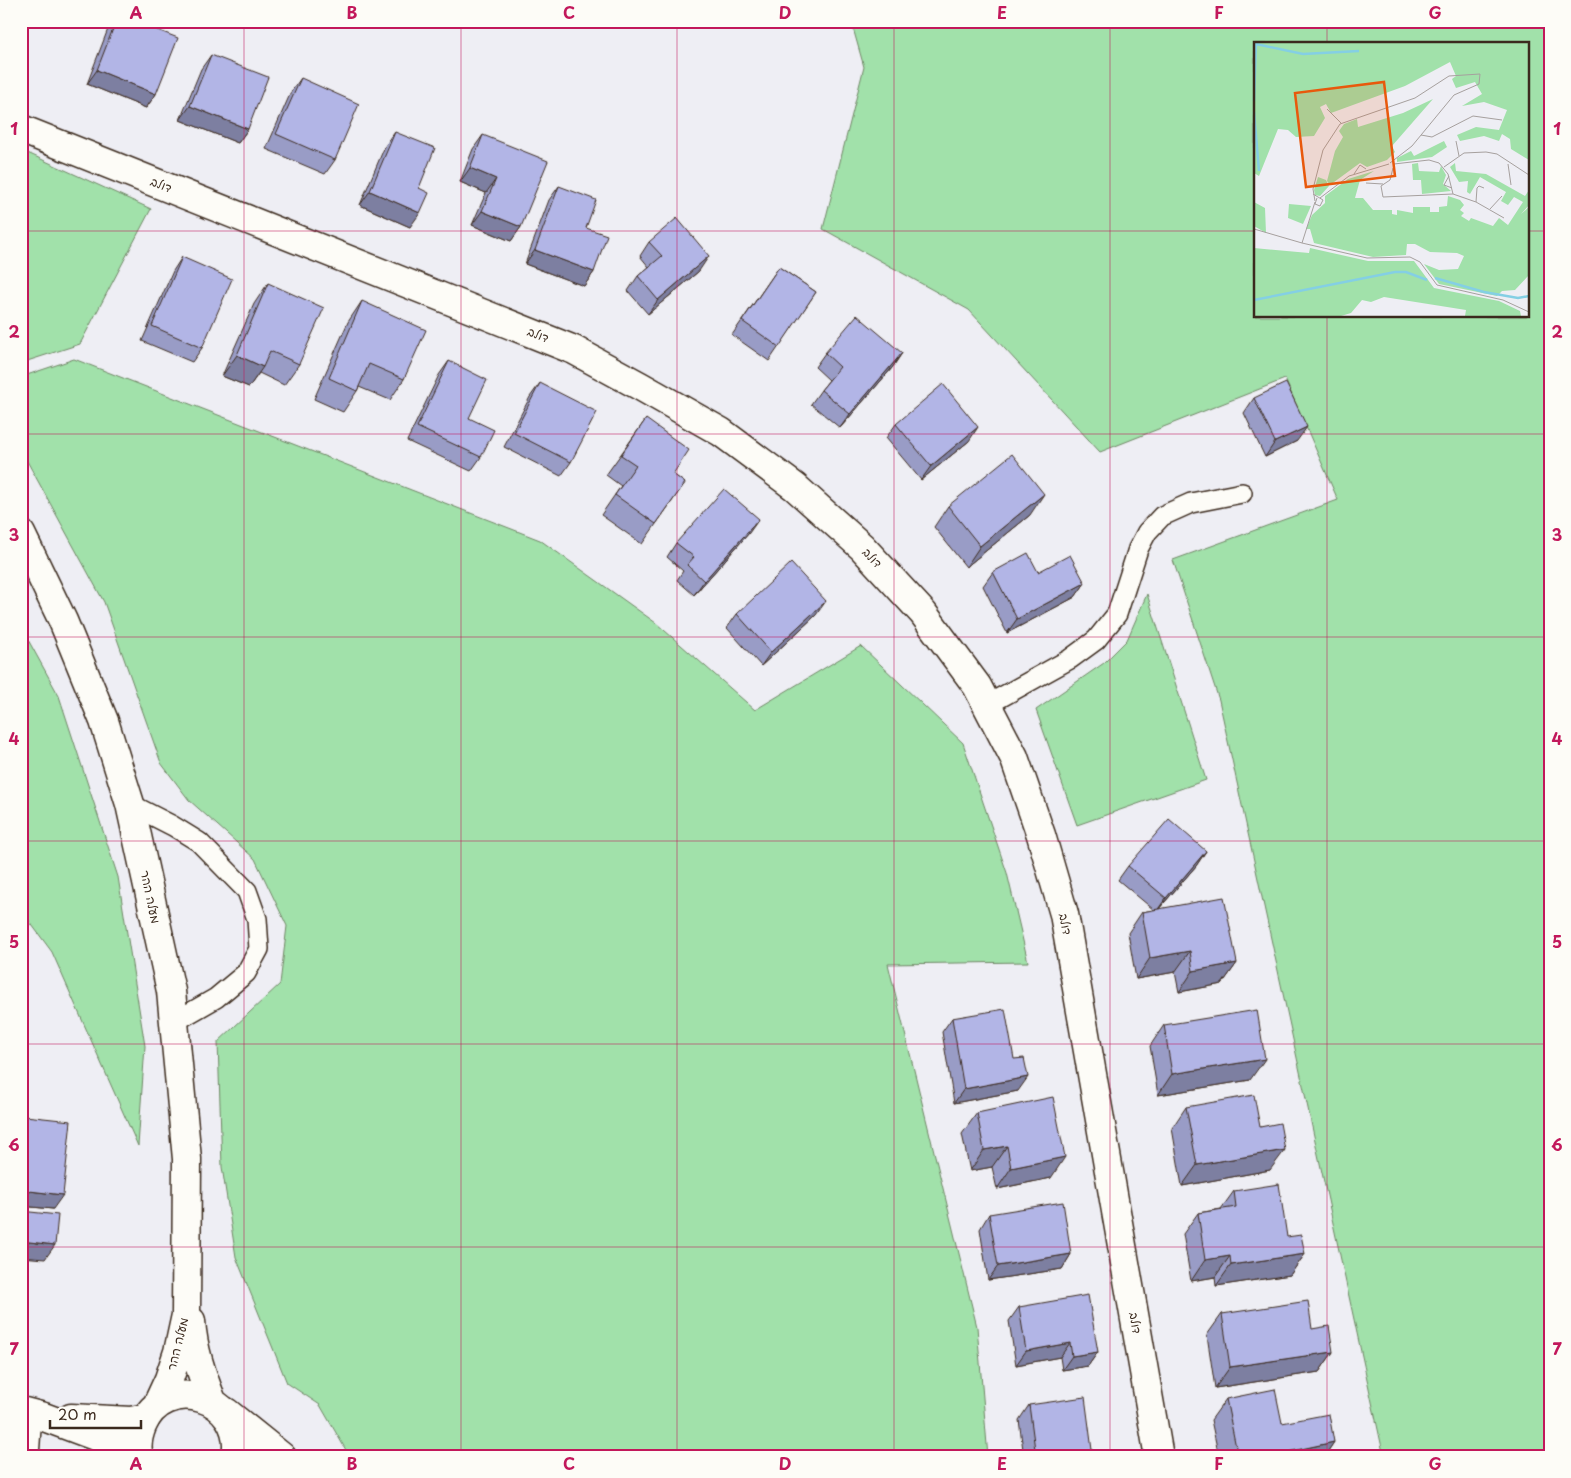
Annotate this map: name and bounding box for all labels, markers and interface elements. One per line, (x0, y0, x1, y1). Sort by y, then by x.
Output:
text: A (130, 0, 143, 24)
text: B (347, 0, 358, 24)
text: C (563, 0, 575, 24)
text: D (779, 0, 791, 24)
text: E (997, 0, 1007, 24)
text: F (1214, 0, 1224, 24)
text: G (1428, 0, 1442, 24)
inset map (1254, 42, 1528, 318)
text: 1 (10, 116, 18, 140)
text: 1 (1553, 116, 1561, 140)
street label: דולב (148, 172, 175, 197)
text: 2 (8, 319, 20, 343)
text: 2 (1551, 319, 1563, 343)
street label: דולב (525, 322, 552, 347)
text: 3 (9, 522, 19, 546)
text: 3 (1552, 522, 1562, 546)
street label: דולב (859, 543, 887, 572)
text: 4 (9, 726, 20, 750)
text: 4 (1552, 726, 1563, 750)
street label: מעלה ההר (137, 869, 165, 925)
street label: דולב (1055, 911, 1077, 937)
text: 5 (9, 929, 19, 953)
text: 5 (1552, 929, 1562, 953)
text: 6 (8, 1132, 20, 1156)
text: 6 (1551, 1132, 1563, 1156)
street label: דולב (1125, 1311, 1147, 1335)
street label: מעלה ההר (162, 1315, 192, 1372)
text: 7 (9, 1336, 19, 1360)
text: 7 (1552, 1336, 1562, 1360)
scale bar (50, 1398, 141, 1430)
text: 20 m (58, 1402, 97, 1425)
text: A (130, 1451, 143, 1475)
text: B (347, 1451, 358, 1475)
text: C (563, 1451, 575, 1475)
text: D (779, 1451, 791, 1475)
text: E (997, 1451, 1007, 1475)
text: F (1214, 1451, 1224, 1475)
text: G (1428, 1451, 1442, 1475)

